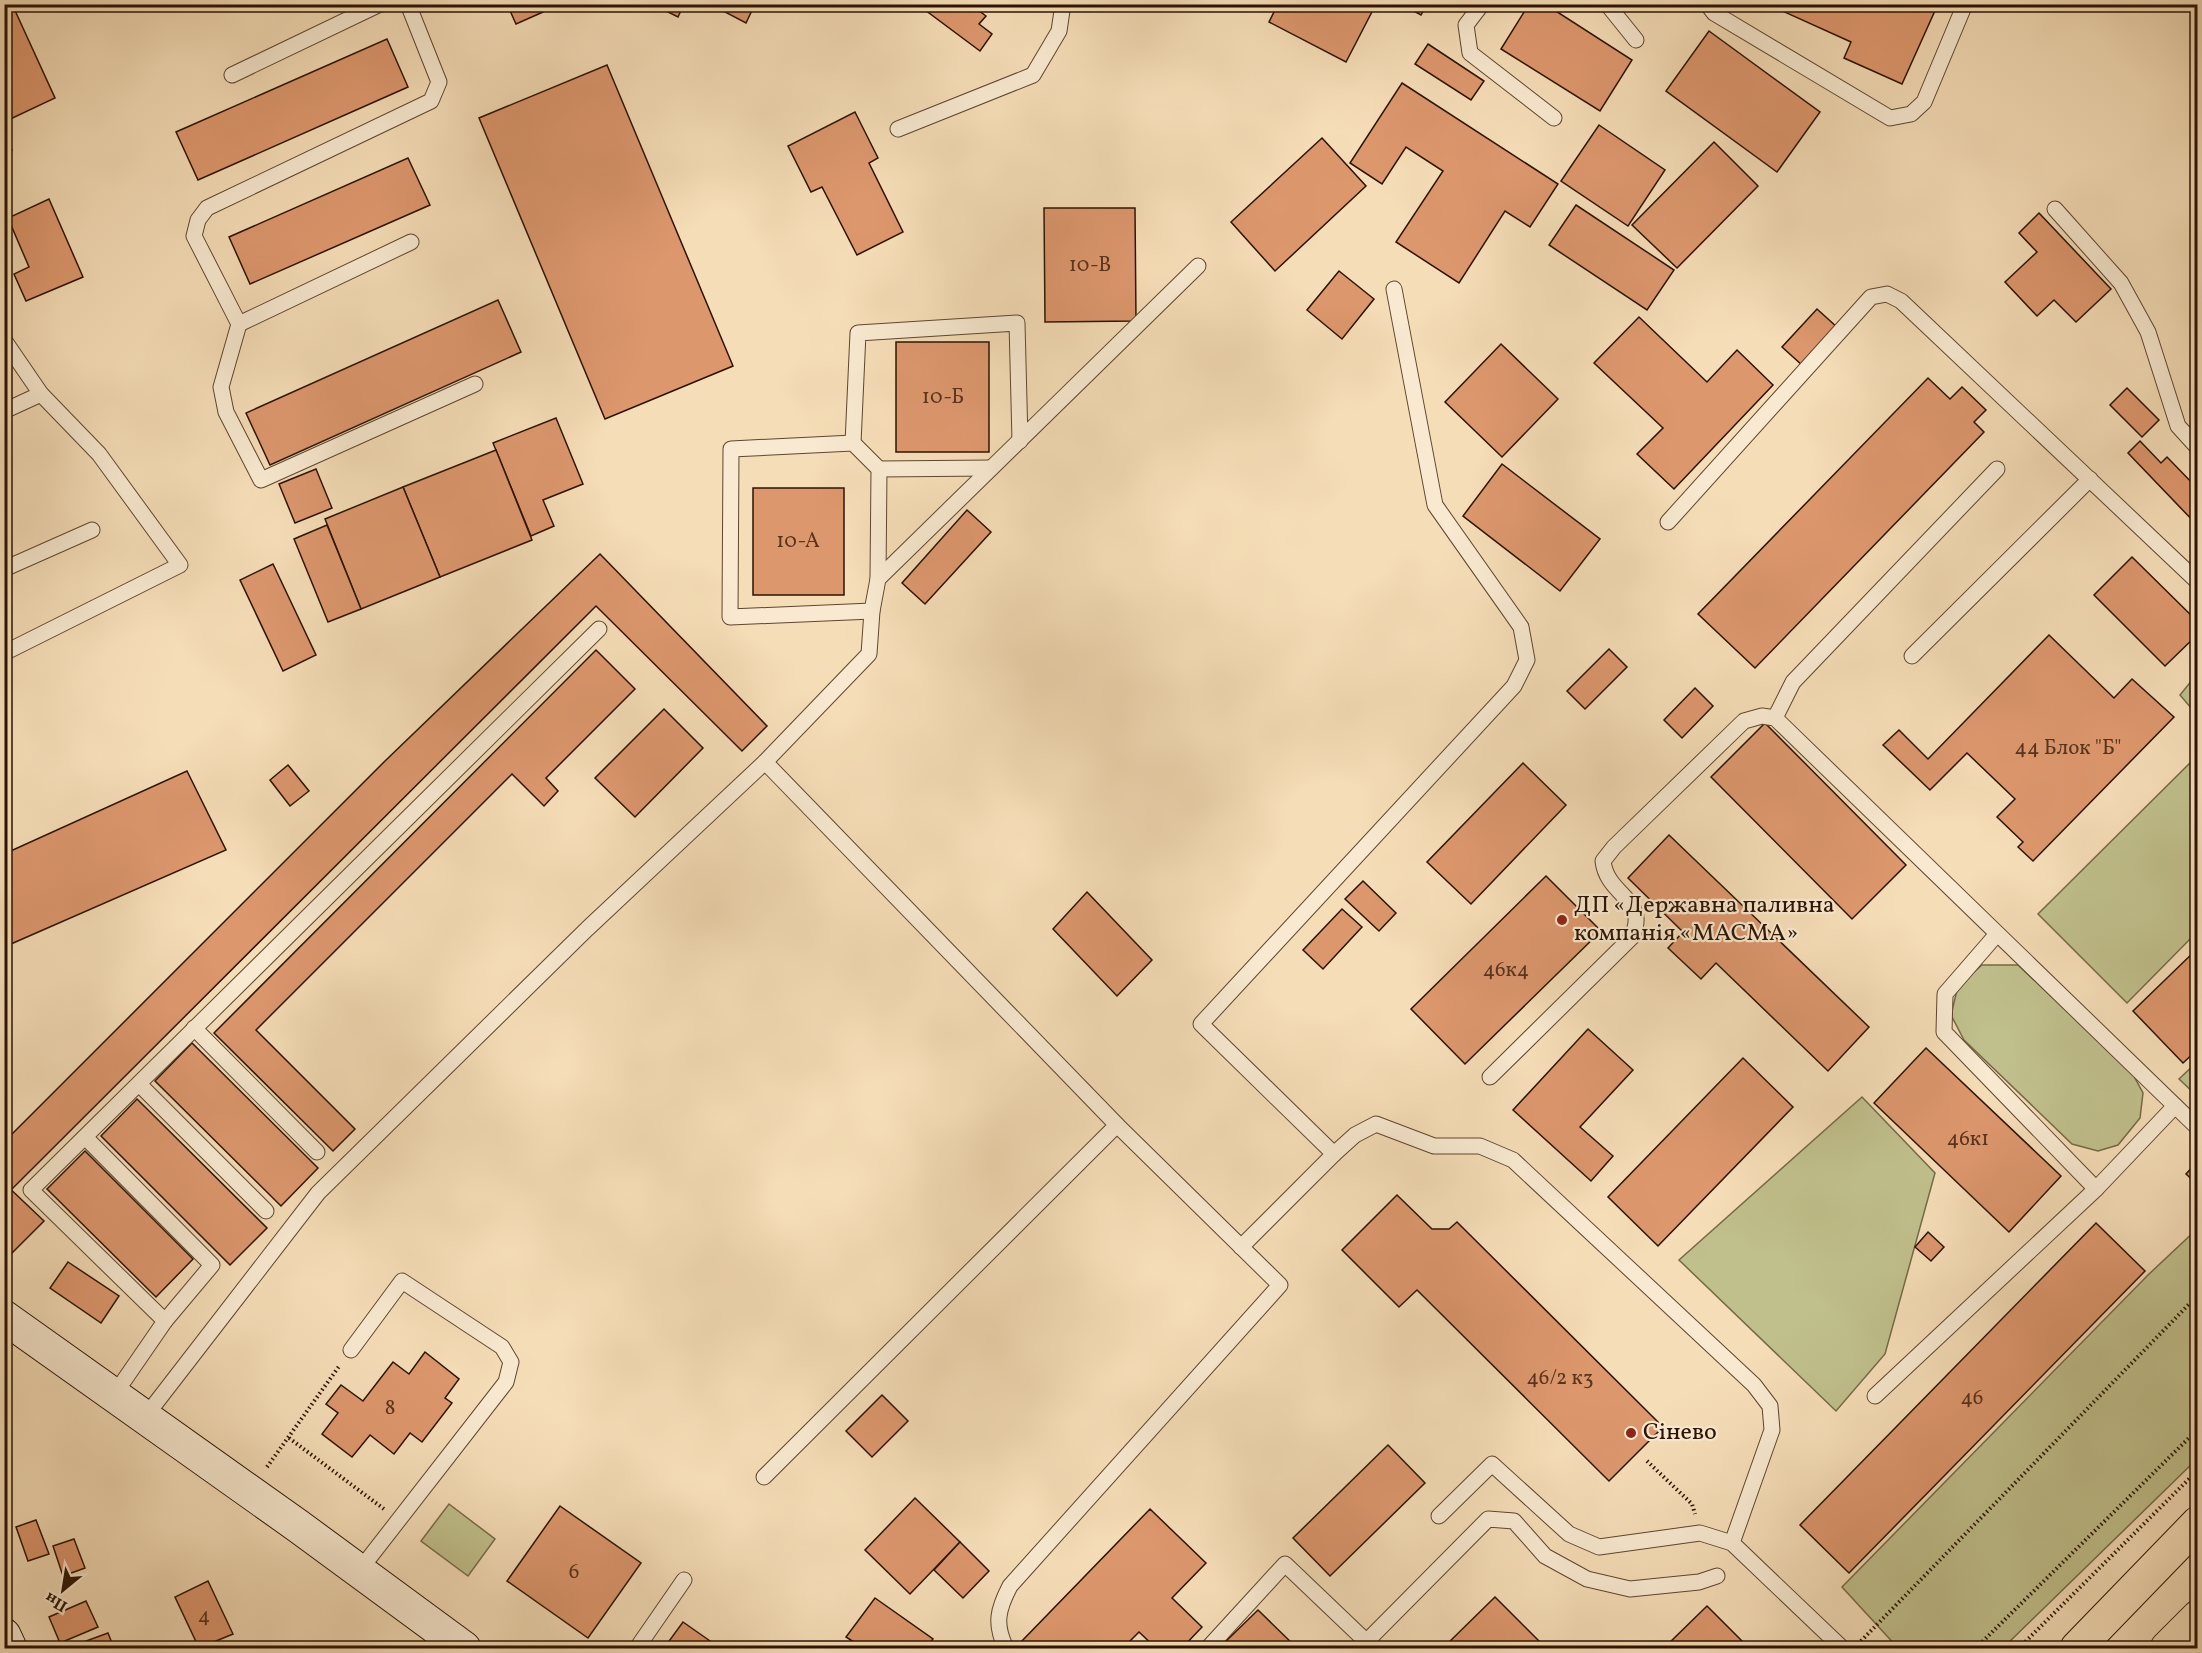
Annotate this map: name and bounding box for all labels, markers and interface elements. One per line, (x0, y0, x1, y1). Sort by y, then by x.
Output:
house number: 10-В (1069, 251, 1111, 280)
house number: 10-Б (922, 383, 964, 412)
house number: 10-А (776, 527, 820, 556)
house number: 44 Блок "Б" (2015, 734, 2121, 763)
place label: ДП «Державна паливна компанія «МАСМА» (1574, 889, 1835, 951)
marker: ДП «Державна паливна компанія «МАСМА» (1555, 913, 1569, 927)
house number: 46к4 (1483, 956, 1529, 985)
house number: 46к1 (1947, 1125, 1989, 1154)
house number: 46/2 к3 (1526, 1364, 1594, 1393)
house number: 46 (1961, 1384, 1983, 1413)
house number: 8 (385, 1394, 395, 1423)
place label: Сінево (1643, 1416, 1717, 1450)
marker: Сінево (1624, 1426, 1638, 1440)
house number: 6 (569, 1558, 579, 1587)
north arrow (33, 1560, 93, 1620)
text: Пн (41, 1586, 72, 1616)
house number: 4 (198, 1602, 210, 1631)

